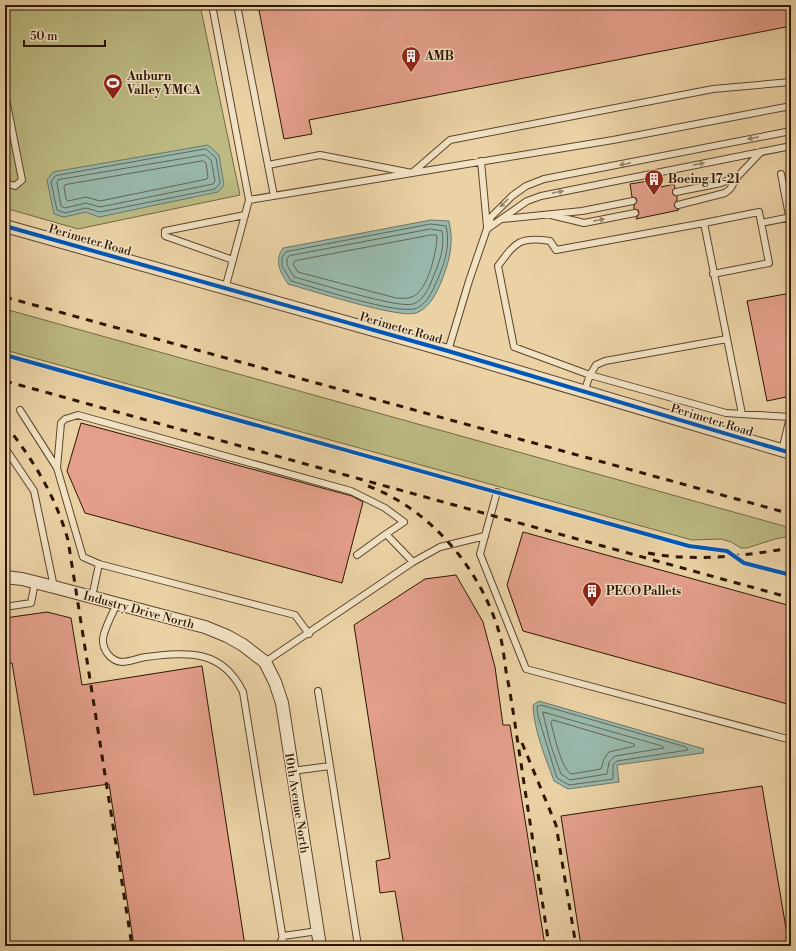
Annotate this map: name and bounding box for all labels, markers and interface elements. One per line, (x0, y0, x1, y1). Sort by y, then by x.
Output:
scale bar (24, 22, 105, 48)
text: 50 m (30, 29, 58, 44)
building icon: AMB (400, 45, 422, 73)
place label: AMB (424, 49, 454, 64)
place label: Auburn Valley YMCA (126, 69, 201, 98)
sports icon: Auburn Valley YMCA (102, 72, 124, 100)
one-way arrow (747, 136, 759, 142)
one-way arrow (619, 161, 631, 167)
one-way arrow (693, 161, 705, 167)
building icon: Boeing 17-21 (643, 168, 665, 196)
place label: Boeing 17-21 (668, 172, 740, 187)
one-way arrow (552, 189, 564, 195)
one-way arrow (499, 198, 509, 208)
one-way arrow (593, 217, 605, 223)
street label: Perimeter Road (47, 222, 133, 259)
street label: Perimeter Road (358, 310, 444, 347)
street label: Perimeter Road (669, 401, 755, 440)
building icon: PECO Pallets (581, 580, 603, 608)
place label: PECO Pallets (606, 584, 681, 599)
street label: Industry Drive North (82, 588, 196, 633)
street label: 10th Avenue North (281, 752, 312, 854)

